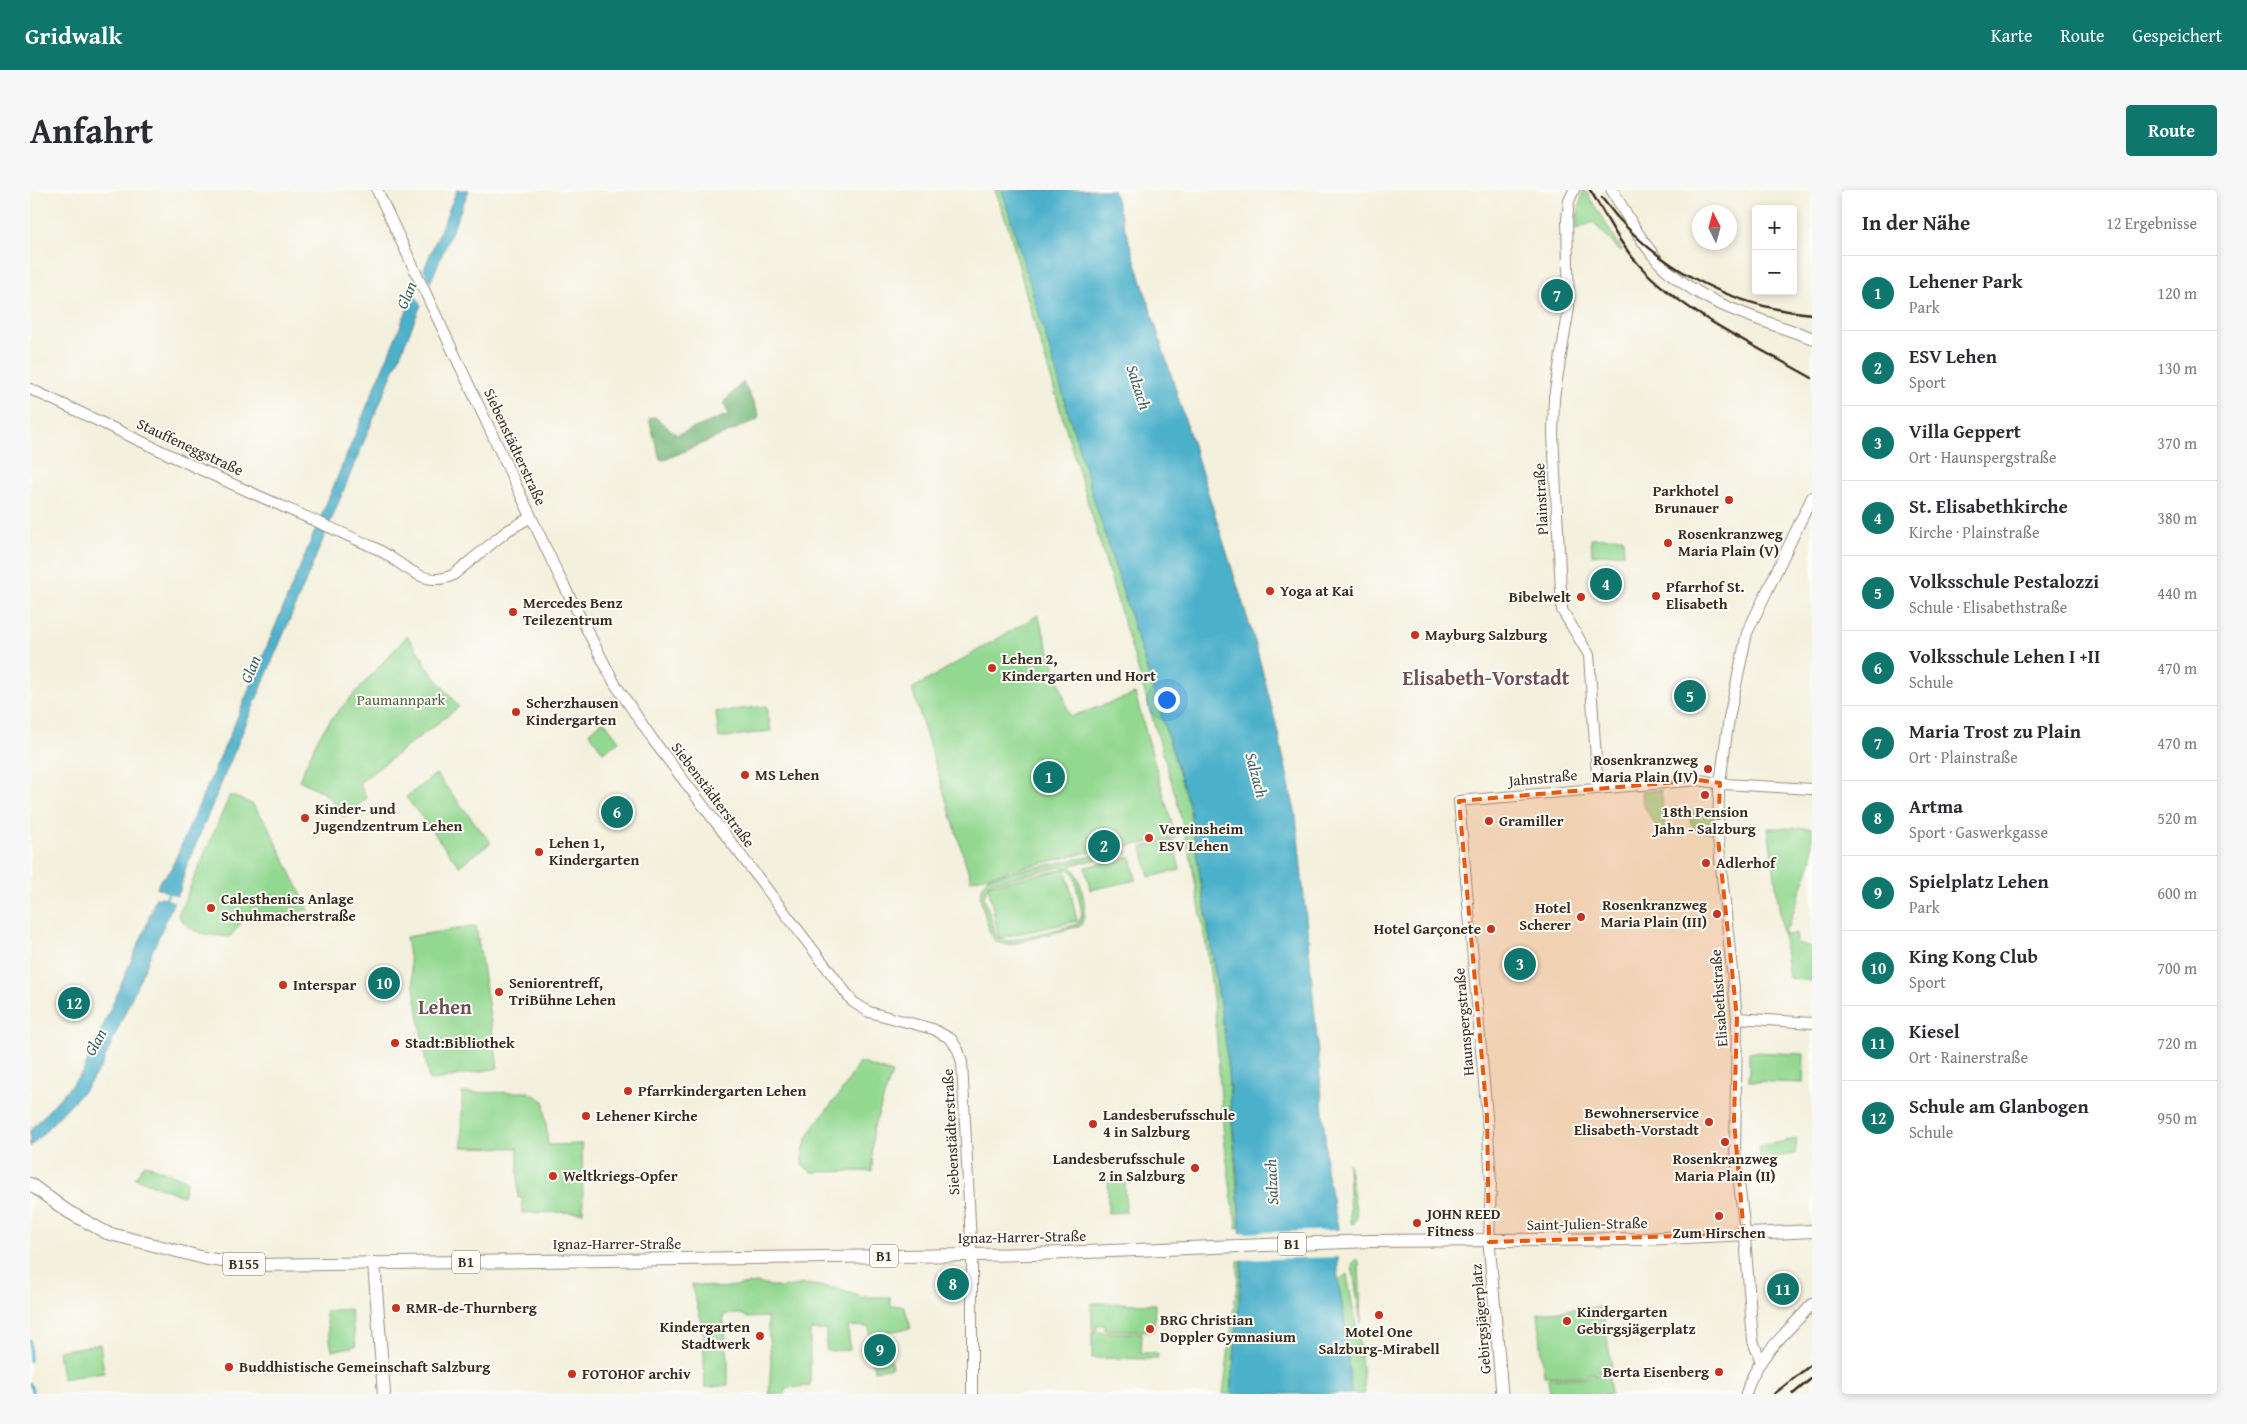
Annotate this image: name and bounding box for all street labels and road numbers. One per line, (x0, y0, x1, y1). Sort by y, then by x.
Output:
street label: Siebenstädterstraße (479, 385, 552, 509)
street label: Stauffeneggstraße (134, 413, 247, 480)
street label: Plainstraße (1528, 462, 1553, 536)
street label: Siebenstädterstraße (667, 738, 760, 852)
street label: Jahnstraße (1506, 764, 1578, 791)
street label: Elisabethstraße (1705, 949, 1732, 1048)
street label: Haunspergstraße (1448, 967, 1479, 1077)
street label: Siebenstädterstraße (937, 1068, 964, 1196)
street label: Saint-Julien-Straße (1526, 1212, 1648, 1235)
street label: Ignaz-Harrer-Straße (958, 1225, 1086, 1248)
road number: B1 (1278, 1232, 1306, 1256)
street label: Ignaz-Harrer-Straße (553, 1233, 681, 1254)
road number: B1 (870, 1244, 898, 1268)
road number: B1 (452, 1250, 480, 1274)
road number: B155 (223, 1252, 265, 1276)
street label: Gebirgsjägerplatz (1465, 1263, 1496, 1375)

